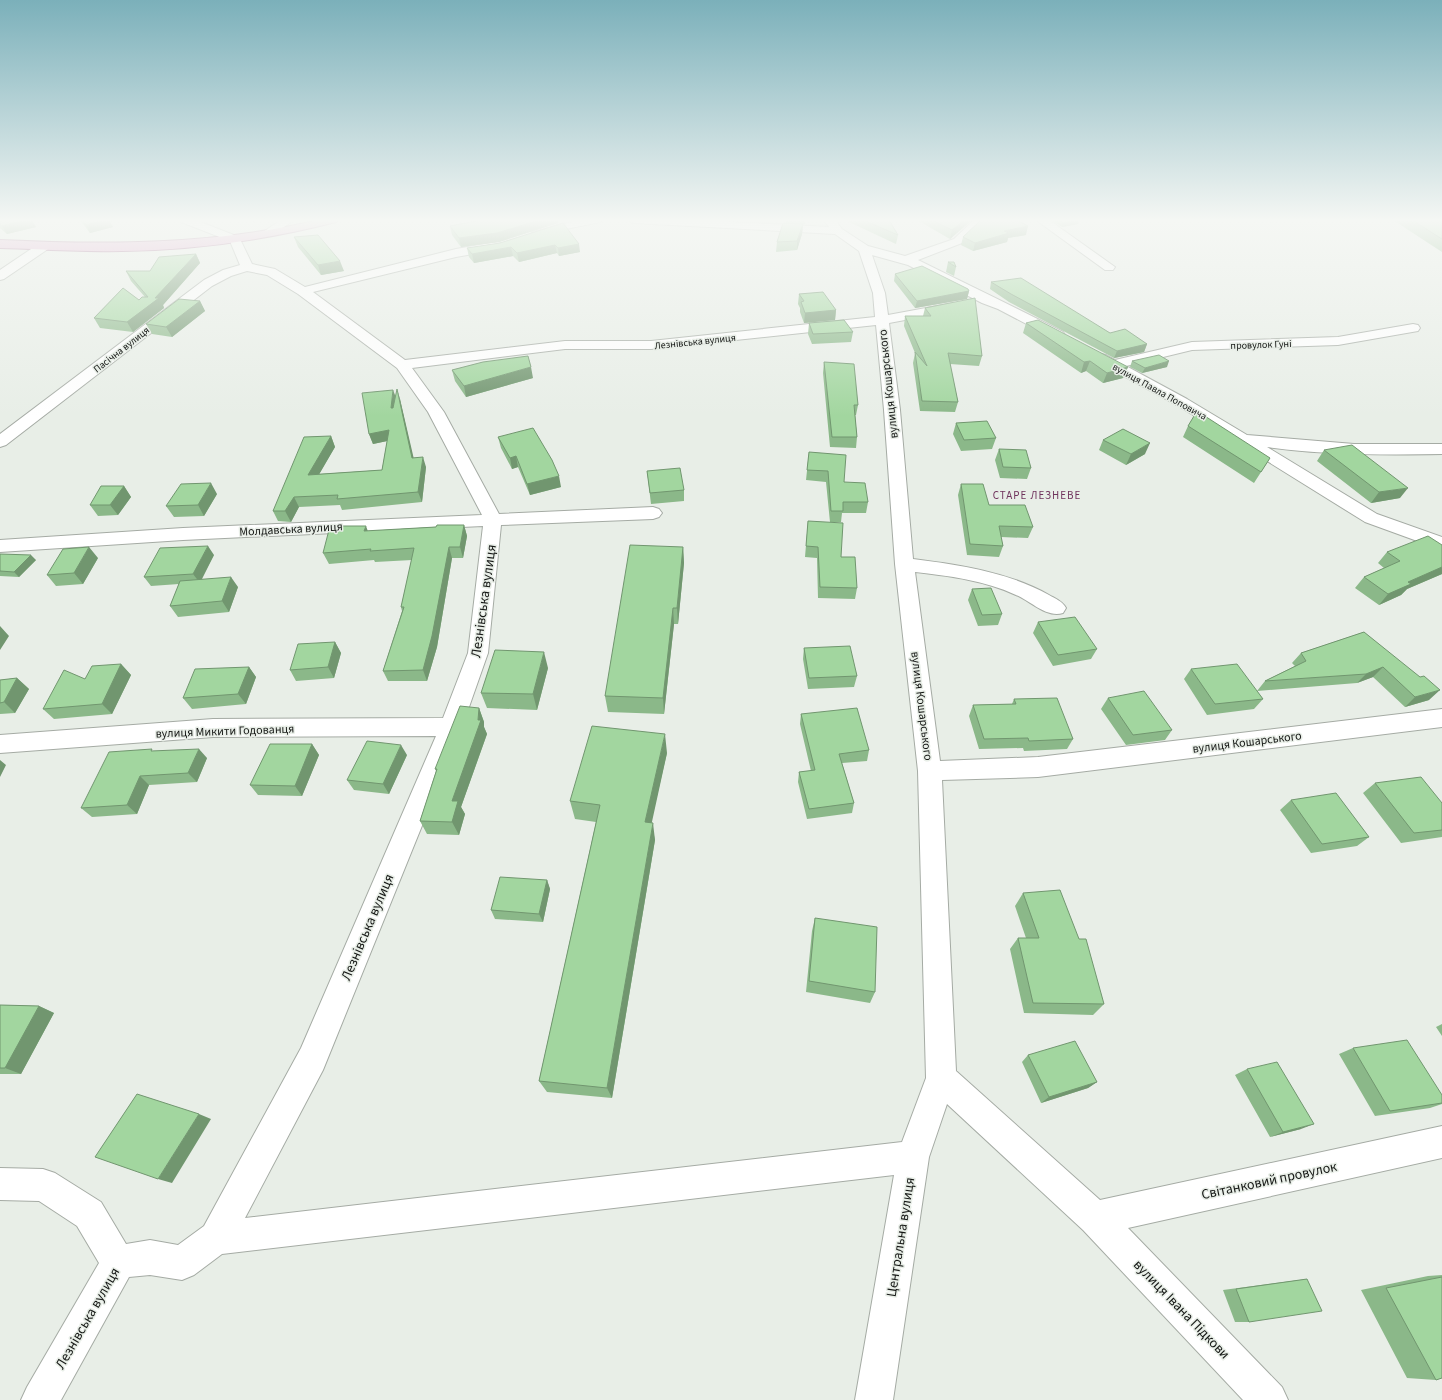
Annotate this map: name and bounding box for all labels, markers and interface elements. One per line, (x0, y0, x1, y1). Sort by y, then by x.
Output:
street label: Пасічна вулиця (91, 323, 153, 376)
street label: вулиця Кошарського (874, 329, 903, 439)
street label: Лезнівська вулиця (654, 331, 736, 353)
street label: провулок Гуні (1230, 337, 1292, 353)
street label: вулиця Павла Поповича (1110, 360, 1209, 424)
district label: СТАРЕ ЛЕЗНЕВЕ (993, 488, 1081, 503)
street label: Молдавська вулиця (239, 518, 343, 541)
street label: Лезнівська вулиця (466, 543, 502, 659)
street label: вулиця Кошарського (906, 651, 937, 761)
street label: вулиця Микити Годованця (155, 721, 295, 742)
street label: вулиця Кошарського (1192, 727, 1302, 758)
street label: Лезнівська вулиця (336, 871, 399, 984)
street label: Світанковий провулок (1200, 1157, 1339, 1205)
street label: Центральна вулиця (882, 1176, 920, 1298)
street label: вулиця Івана Підкови (1128, 1255, 1234, 1364)
street label: Лезнівська вулиця (51, 1264, 125, 1373)

